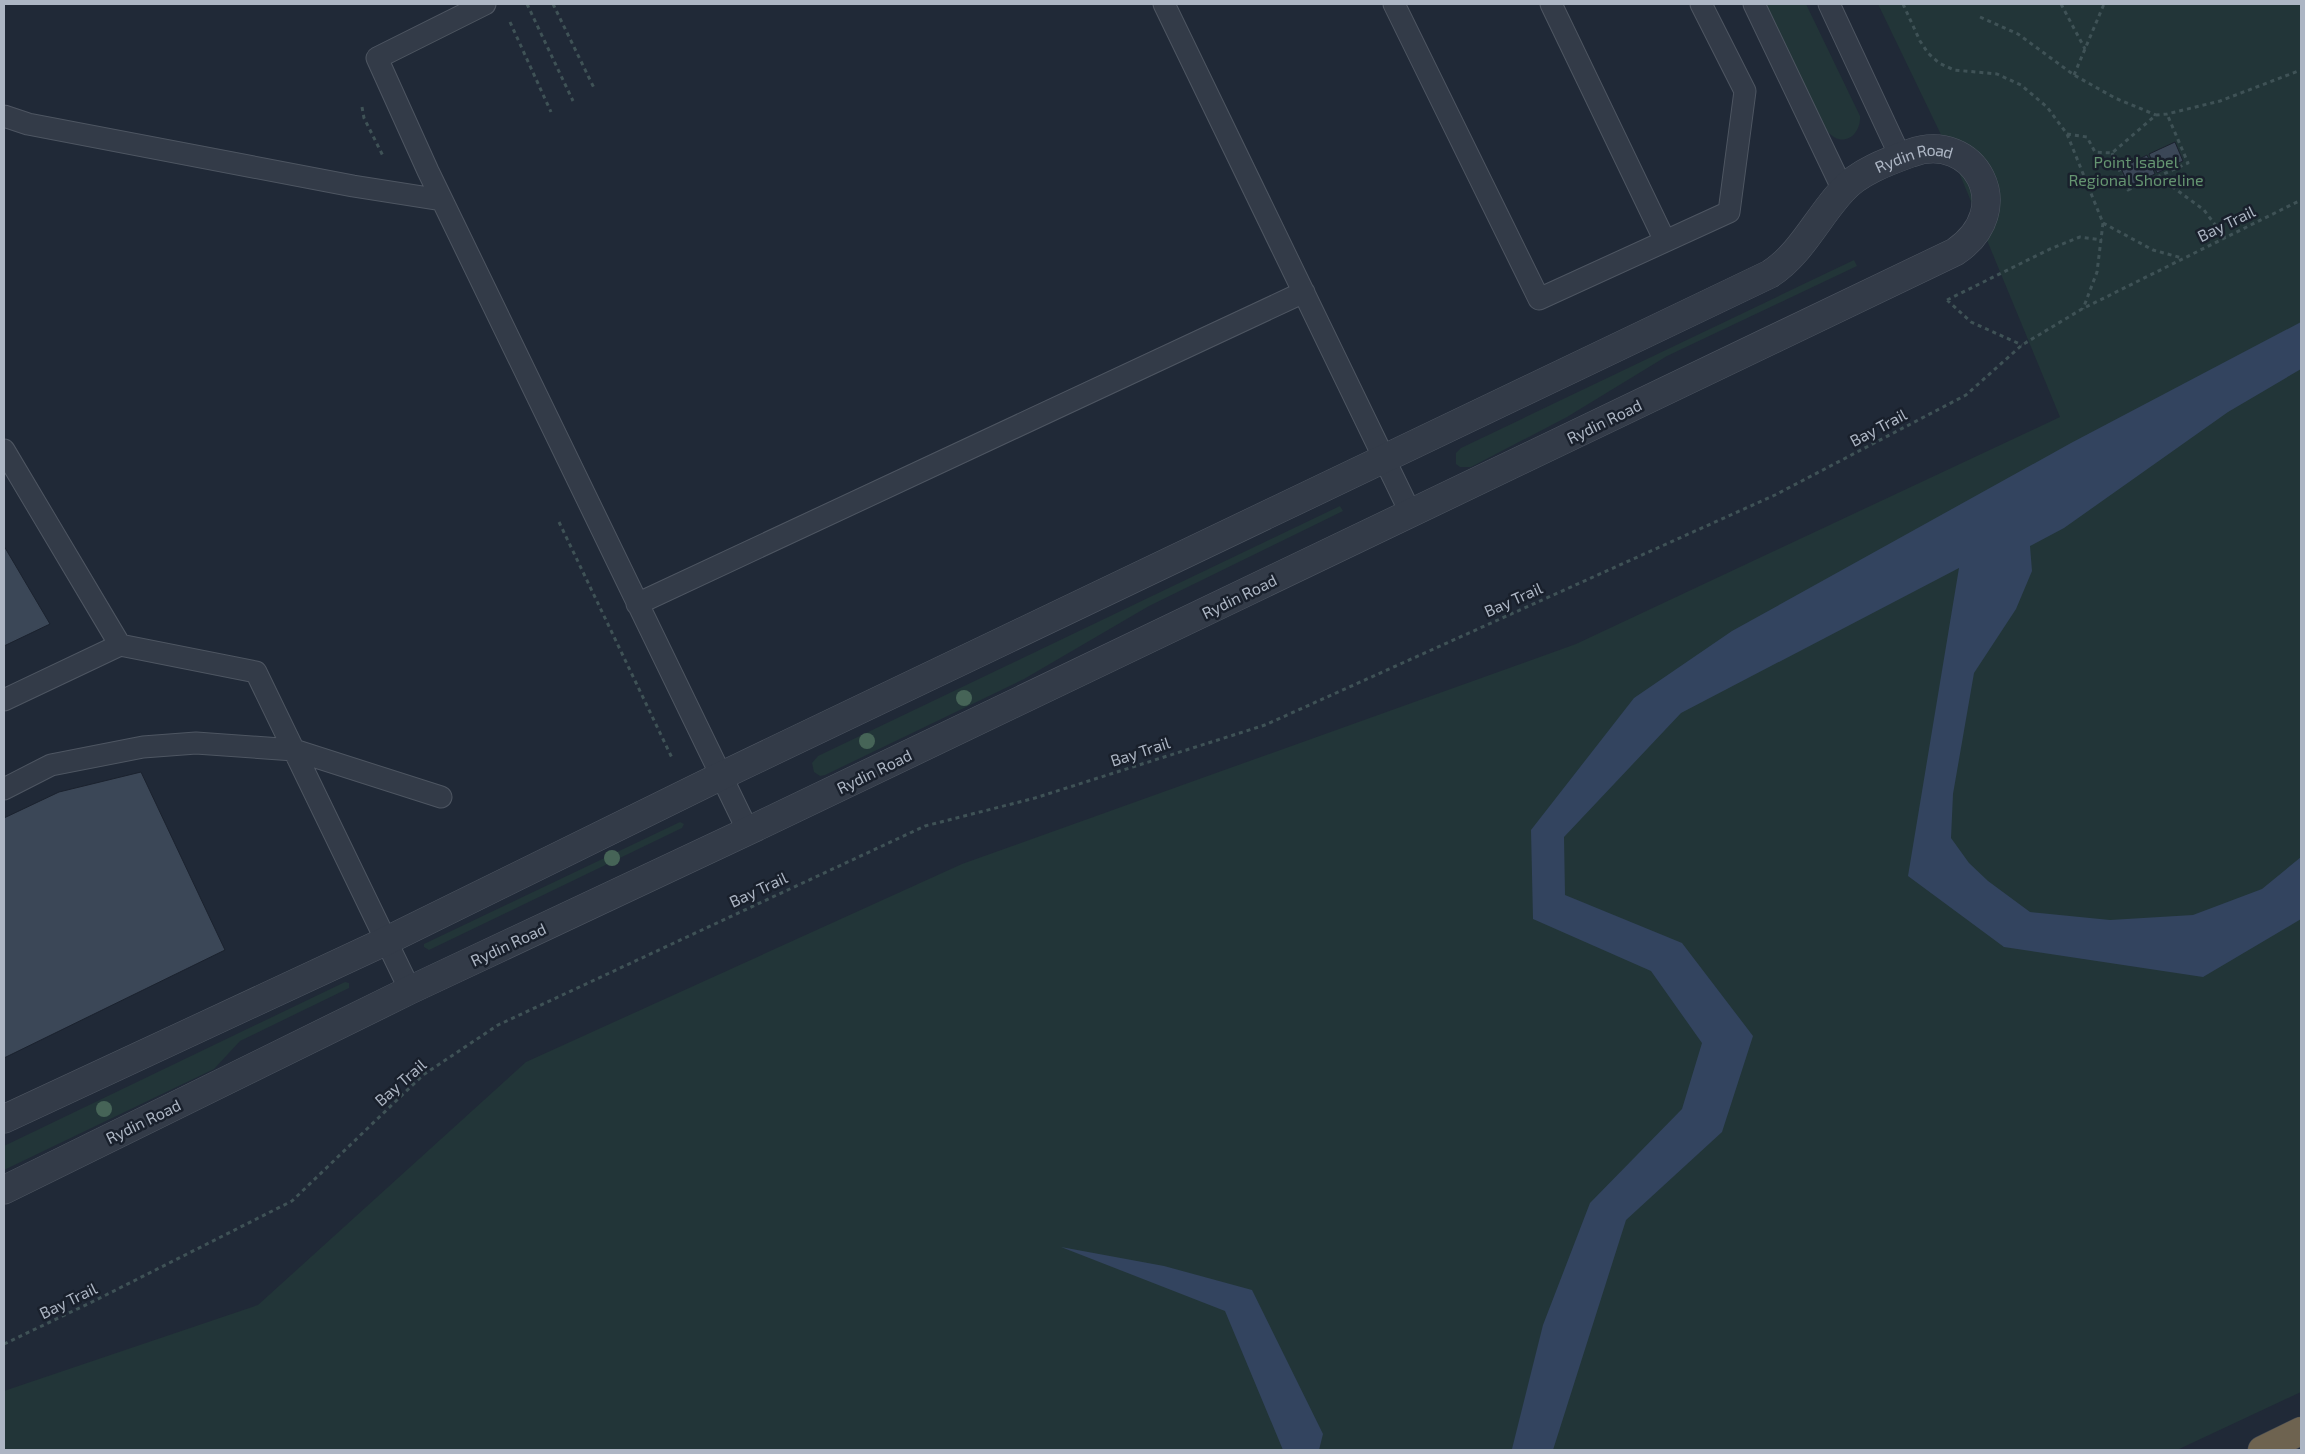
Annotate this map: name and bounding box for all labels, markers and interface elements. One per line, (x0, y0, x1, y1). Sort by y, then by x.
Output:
street label: Rydin Road (1872, 139, 1956, 176)
park label: Point Isabel Regional Shoreline (2068, 152, 2204, 189)
street label: Bay Trail (2194, 201, 2258, 245)
street label: Rydin Road (1563, 395, 1645, 447)
street label: Bay Trail (1846, 404, 1910, 450)
street label: Rydin Road (1198, 570, 1280, 622)
street label: Bay Trail (1481, 578, 1545, 620)
street label: Bay Trail (1108, 732, 1173, 770)
street label: Rydin Road (833, 745, 915, 797)
street label: Bay Trail (726, 867, 790, 911)
street label: Rydin Road (467, 918, 549, 970)
street label: Bay Trail (370, 1054, 430, 1109)
street label: Rydin Road (102, 1095, 184, 1147)
street label: Bay Trail (36, 1278, 100, 1322)

